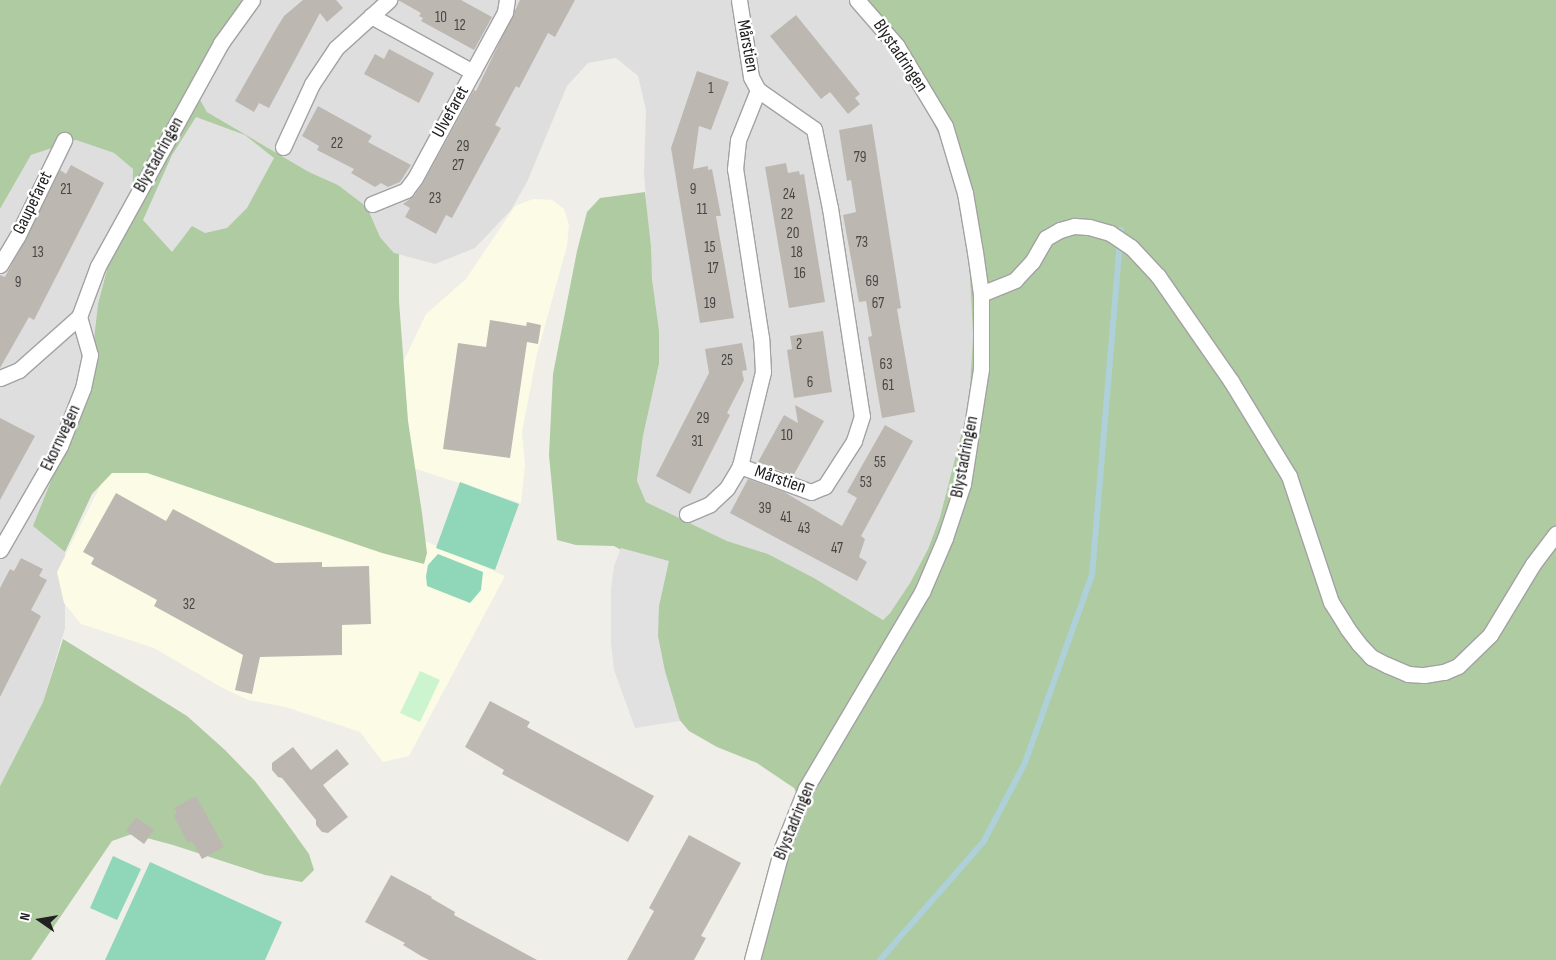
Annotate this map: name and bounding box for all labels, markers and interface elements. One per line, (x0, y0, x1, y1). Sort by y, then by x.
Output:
house number: 10 (435, 9, 447, 27)
street label: Blystadringen (868, 16, 932, 96)
house number: 12 (454, 17, 466, 35)
street label: Mårstien (731, 18, 763, 74)
house number: 1 (708, 80, 714, 98)
street label: Ulvefaret (428, 82, 474, 142)
street label: Blystadringen (129, 114, 189, 196)
house number: 22 (331, 135, 343, 153)
house number: 29 (457, 138, 469, 156)
house number: 79 (854, 149, 866, 167)
house number: 27 (452, 157, 464, 175)
street label: Gaupefaret (8, 168, 58, 238)
house number: 21 (60, 181, 72, 199)
house number: 9 (690, 181, 696, 199)
house number: 24 (783, 186, 795, 204)
house number: 23 (429, 190, 441, 208)
house number: 11 (697, 201, 707, 219)
house number: 22 (781, 206, 793, 224)
house number: 20 (787, 225, 799, 243)
house number: 73 (856, 234, 868, 252)
house number: 15 (704, 239, 716, 257)
house number: 13 (32, 244, 44, 262)
house number: 18 (791, 244, 803, 262)
house number: 17 (707, 260, 719, 278)
house number: 16 (794, 265, 806, 283)
house number: 69 (865, 273, 879, 291)
house number: 9 (15, 274, 21, 292)
house number: 19 (704, 295, 716, 313)
house number: 67 (872, 295, 884, 313)
house number: 2 (796, 336, 802, 354)
house number: 25 (721, 352, 733, 370)
house number: 63 (880, 356, 892, 374)
house number: 6 (807, 374, 813, 392)
house number: 61 (882, 377, 894, 395)
street label: Ekornvegen (36, 402, 86, 474)
house number: 29 (697, 410, 709, 428)
street label: Blystadringen (946, 414, 984, 500)
house number: 10 (781, 427, 793, 445)
house number: 31 (691, 433, 703, 451)
house number: 55 (874, 454, 886, 472)
street label: Mårstien (752, 461, 808, 499)
house number: 53 (860, 474, 872, 492)
house number: 39 (759, 500, 771, 518)
house number: 41 (780, 509, 792, 527)
house number: 43 (798, 520, 810, 538)
house number: 47 (831, 540, 843, 558)
house number: 32 (183, 596, 195, 614)
street label: Blystadringen (769, 779, 821, 863)
north arrow (15, 895, 65, 945)
text: N (16, 911, 34, 922)

